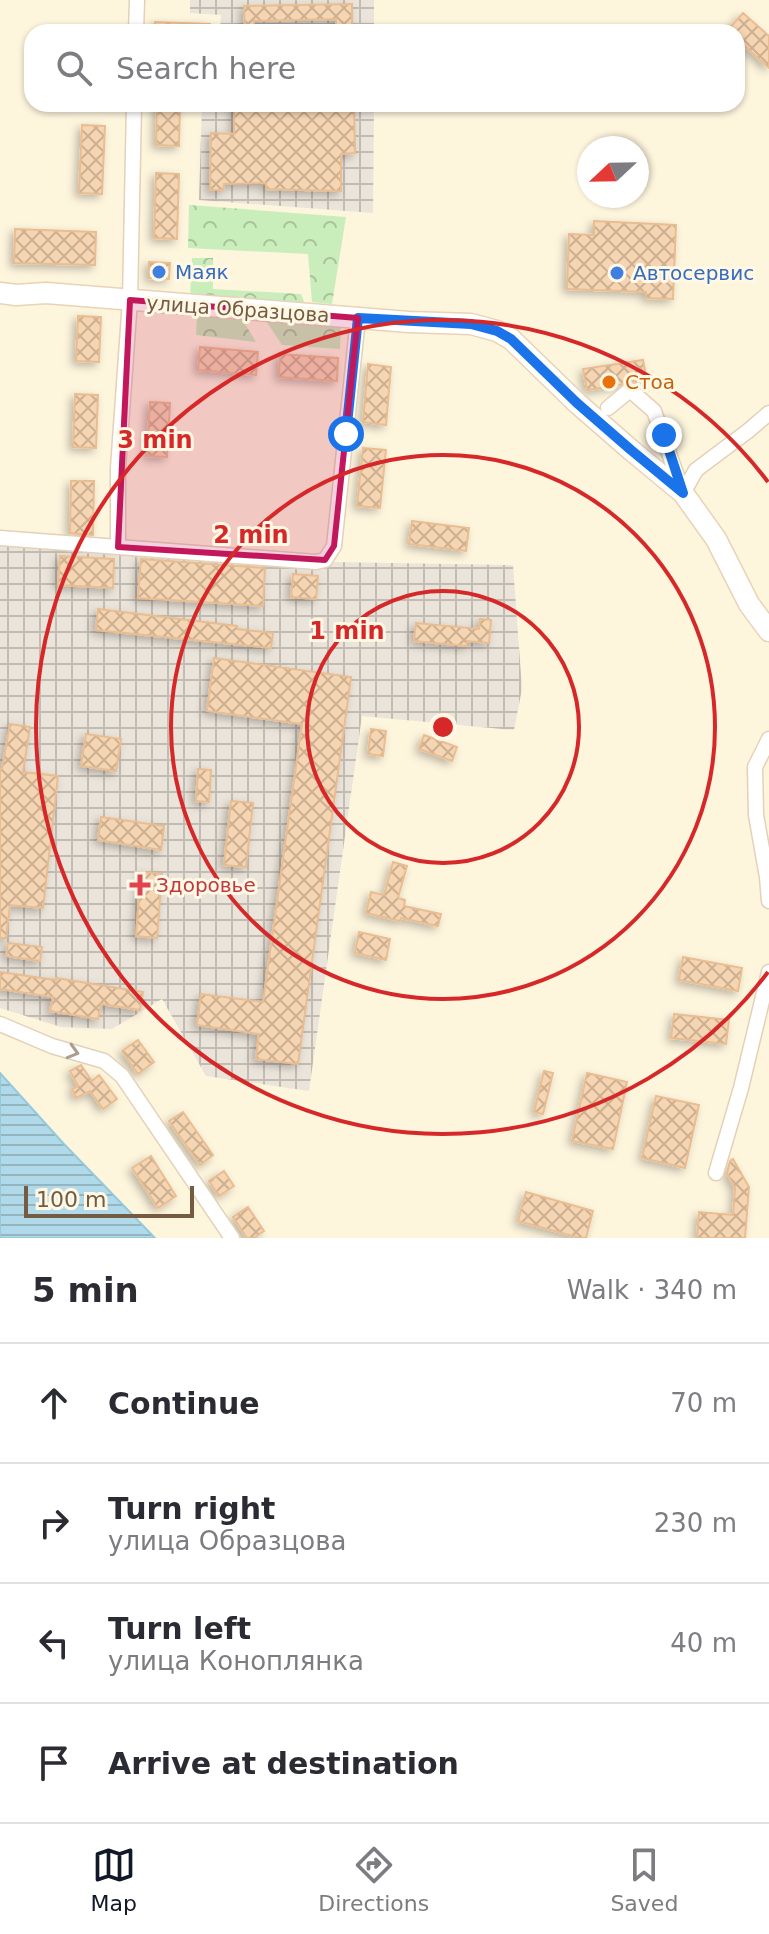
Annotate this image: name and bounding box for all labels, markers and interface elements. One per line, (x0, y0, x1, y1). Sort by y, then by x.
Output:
search box (24, 24, 745, 112)
icon: search (52, 46, 96, 90)
text: Search here (116, 51, 296, 86)
north arrow (577, 136, 649, 208)
place label: Маяк (175, 260, 229, 284)
place label: Автосервис (633, 261, 754, 285)
marker: Маяк (150, 263, 168, 281)
marker: Автосервис (608, 264, 626, 282)
street label: улица Образцова (146, 291, 330, 327)
place label: Стоа (625, 370, 675, 394)
marker: Стоа (600, 373, 618, 391)
route start (328, 416, 364, 452)
route end (646, 417, 682, 453)
text: 3 min (117, 426, 193, 454)
text: 2 min (213, 521, 289, 549)
text: 1 min (309, 617, 385, 645)
centre of rings (429, 713, 457, 741)
place label: Здоровье (156, 873, 256, 897)
marker: Здоровье (131, 876, 149, 894)
one-way arrow (65, 1043, 79, 1060)
scale bar (24, 1182, 194, 1218)
text: 100 m (36, 1187, 106, 1212)
text: 5 min (32, 1270, 139, 1310)
text: Walk · 340 m (567, 1275, 737, 1305)
icon: ahead (32, 1381, 76, 1425)
text: Continue (108, 1386, 260, 1421)
text: 70 m (670, 1388, 737, 1418)
text: Turn right (108, 1491, 275, 1526)
icon: right (32, 1501, 76, 1545)
text: 230 m (654, 1508, 737, 1538)
text: улица Образцова (108, 1526, 346, 1556)
text: Turn left (108, 1611, 251, 1646)
icon: left (32, 1621, 76, 1665)
text: 40 m (670, 1628, 737, 1658)
text: улица Коноплянка (108, 1646, 364, 1676)
icon: arrive (32, 1741, 76, 1785)
text: Arrive at destination (108, 1746, 459, 1781)
tab: Map (91, 1843, 137, 1916)
tab: Directions (318, 1843, 429, 1916)
tab: Saved (610, 1843, 678, 1916)

